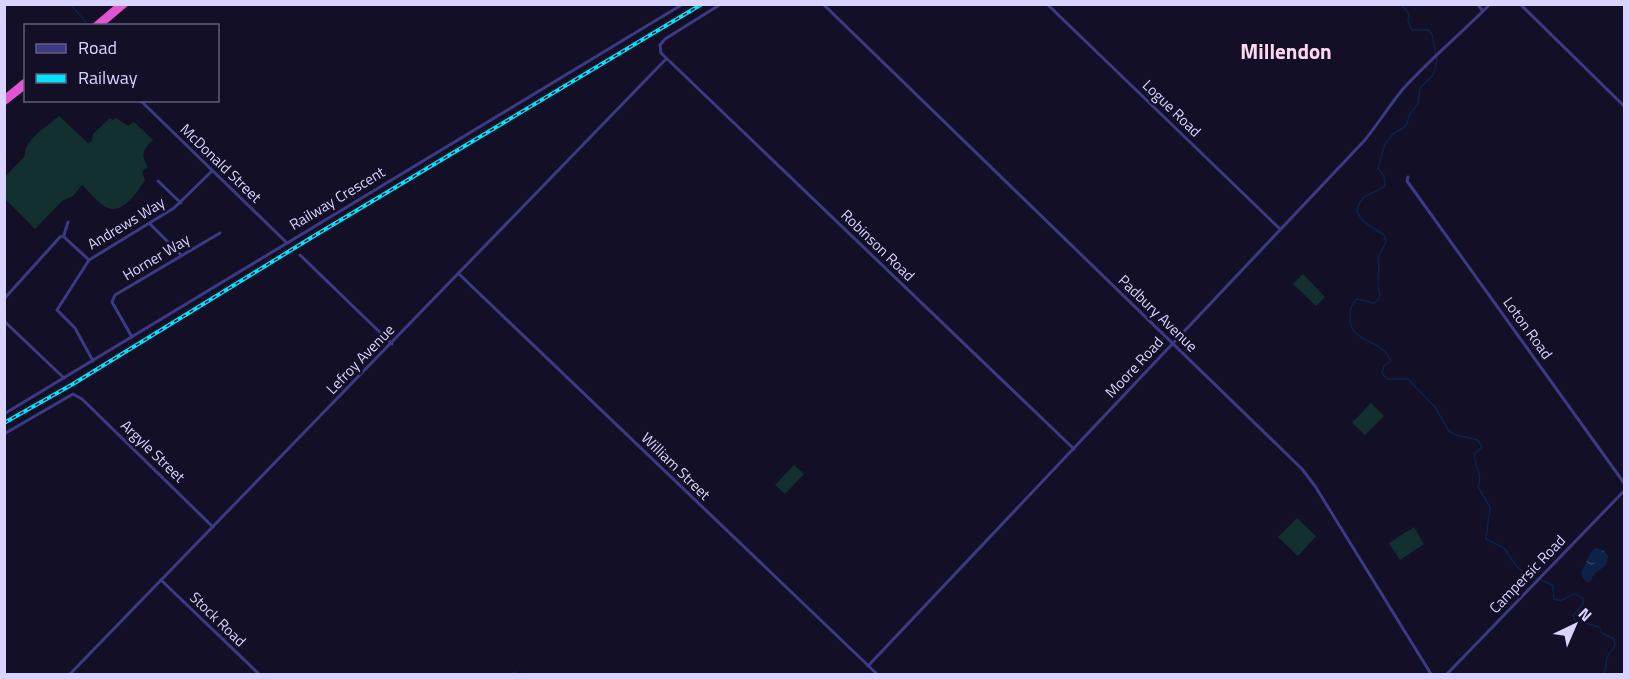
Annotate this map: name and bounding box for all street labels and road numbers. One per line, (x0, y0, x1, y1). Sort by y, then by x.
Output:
street label: Logue Road (1137, 74, 1207, 142)
street label: McDonald Street (175, 118, 267, 208)
street label: Railway Crescent (285, 160, 390, 236)
street label: Andrews Way (83, 191, 169, 255)
street label: Robinson Road (836, 204, 920, 286)
street label: Horner Way (118, 228, 194, 286)
street label: Padbury Avenue (1113, 269, 1203, 357)
street label: Loton Road (1498, 292, 1558, 364)
street label: Lefroy Avenue (320, 319, 400, 399)
street label: Moore Road (1099, 331, 1169, 403)
street label: Argyle Street (116, 414, 191, 488)
street label: William Street (636, 427, 716, 506)
street label: Campersic Road (1483, 530, 1571, 618)
street label: Stock Road (185, 586, 251, 652)

